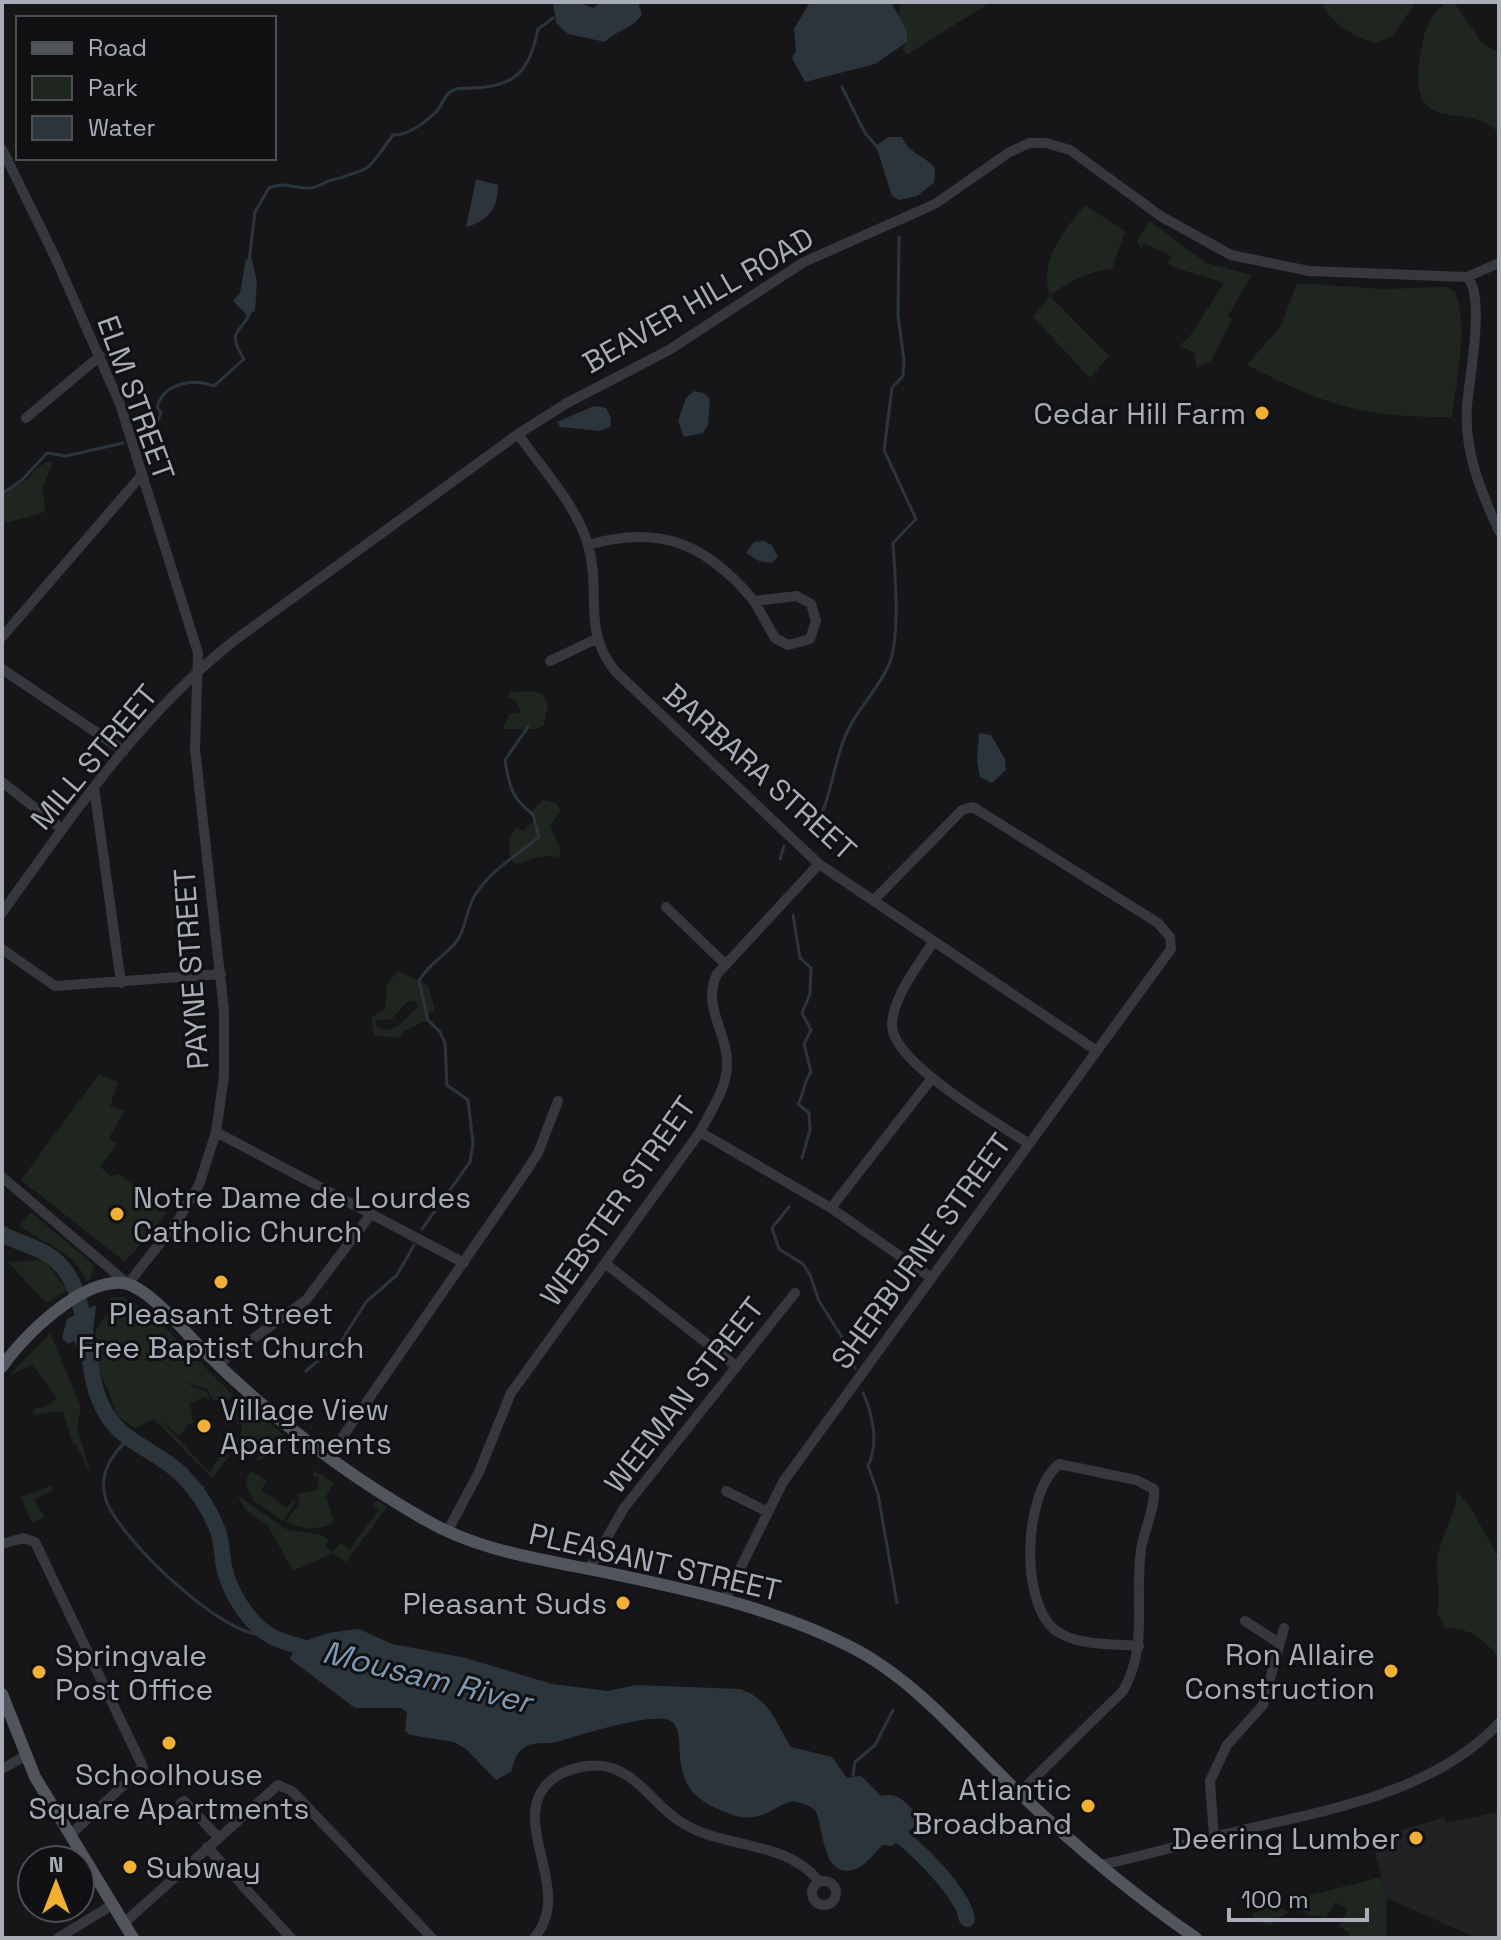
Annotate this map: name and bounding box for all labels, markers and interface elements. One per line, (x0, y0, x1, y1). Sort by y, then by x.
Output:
legend (16, 16, 276, 160)
text: Road (88, 32, 147, 63)
text: Park (88, 72, 138, 103)
text: Water (88, 112, 156, 143)
street label: BEAVER HILL ROAD (576, 218, 820, 382)
street label: ELM STREET (88, 310, 184, 486)
place label: Cedar Hill Farm (1034, 394, 1246, 433)
marker: Cedar Hill Farm (1253, 404, 1271, 422)
street label: BARBARA STREET (655, 675, 865, 869)
street label: MILL STREET (22, 676, 166, 838)
street label: PAYNE STREET (165, 867, 217, 1071)
street label: WEBSTER STREET (531, 1089, 705, 1313)
street label: SHERBURNE STREET (822, 1125, 1020, 1377)
place label: Notre Dame de Lourdes Catholic Church (133, 1178, 471, 1251)
marker: Notre Dame de Lourdes Catholic Church (108, 1205, 126, 1223)
marker: Pleasant Street Free Baptist Church (212, 1273, 230, 1291)
street label: WEEMAN STREET (595, 1289, 773, 1501)
place label: Pleasant Street Free Baptist Church (77, 1294, 365, 1367)
place label: Village View Apartments (220, 1390, 392, 1463)
marker: Village View Apartments (195, 1417, 213, 1435)
street label: PLEASANT STREET (525, 1514, 785, 1610)
place label: Pleasant Suds (402, 1584, 607, 1623)
marker: Pleasant Suds (614, 1594, 632, 1612)
water label: Mousam River (319, 1632, 538, 1723)
place label: Ron Allaire Construction (1184, 1635, 1375, 1708)
place label: Springvale Post Office (55, 1636, 213, 1709)
marker: Ron Allaire Construction (1382, 1662, 1400, 1680)
marker: Springvale Post Office (30, 1663, 48, 1681)
marker: Schoolhouse Square Apartments (160, 1734, 178, 1752)
place label: Schoolhouse Square Apartments (29, 1755, 309, 1828)
place label: Atlantic Broadband (912, 1770, 1072, 1843)
marker: Atlantic Broadband (1079, 1797, 1097, 1815)
place label: Deering Lumber (1172, 1819, 1400, 1858)
marker: Deering Lumber (1407, 1829, 1425, 1847)
north arrow (16, 1844, 96, 1924)
place label: Subway (146, 1848, 261, 1887)
text: N (49, 1850, 63, 1878)
marker: Subway (121, 1858, 139, 1876)
scale bar (1229, 1872, 1367, 1922)
text: 100 m (1241, 1884, 1309, 1915)

